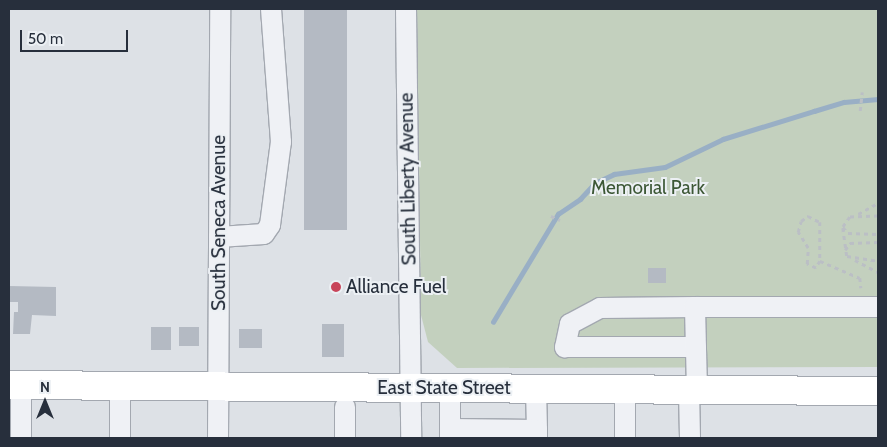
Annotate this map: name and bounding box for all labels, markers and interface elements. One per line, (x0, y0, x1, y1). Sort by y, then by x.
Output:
scale bar (22, 20, 130, 52)
text: 50 m (28, 30, 63, 48)
street label: South Liberty Avenue (395, 92, 421, 266)
street label: South Seneca Avenue (208, 135, 230, 311)
park label: Memorial Park (591, 177, 705, 199)
place label: Alliance Fuel (346, 276, 446, 298)
marker: Alliance Fuel (330, 281, 342, 293)
north arrow (20, 377, 70, 427)
street label: East State Street (377, 377, 511, 399)
text: N (40, 378, 50, 396)

